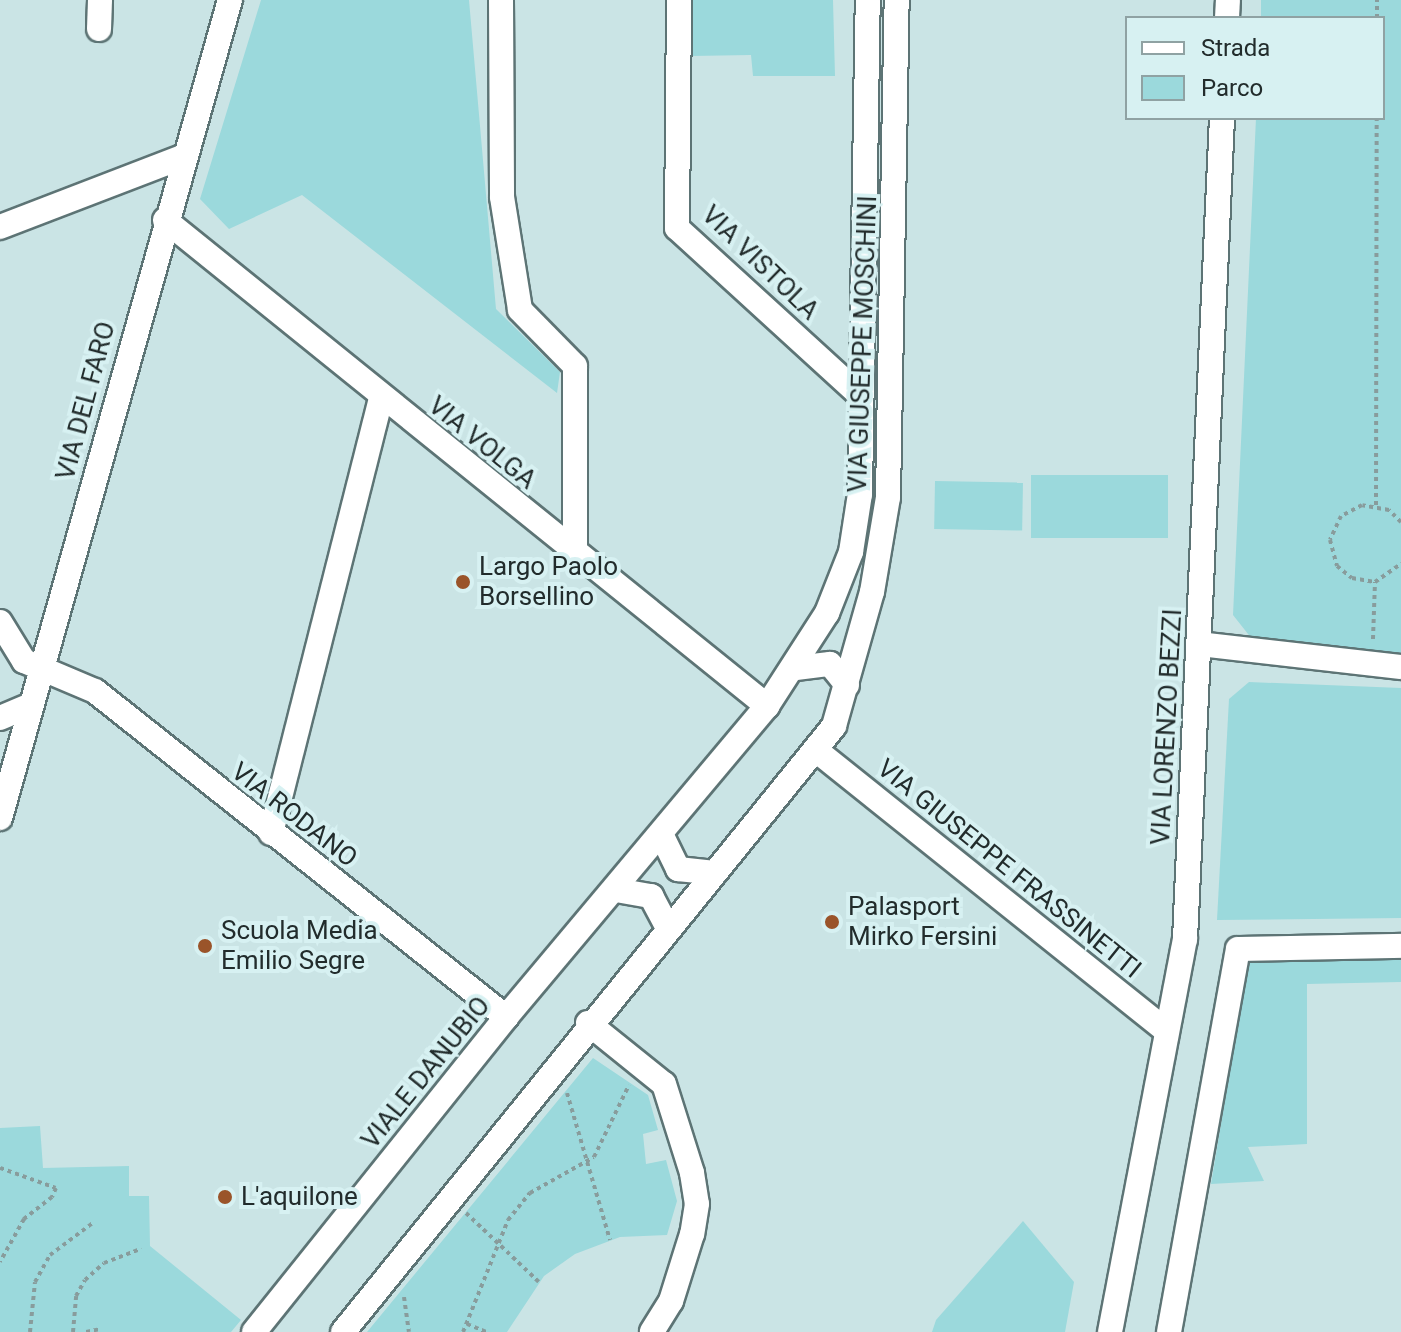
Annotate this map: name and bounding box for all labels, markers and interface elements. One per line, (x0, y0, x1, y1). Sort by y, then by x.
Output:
legend (1125, 16, 1385, 120)
text: Strada (1201, 34, 1270, 62)
text: Parco (1201, 74, 1263, 102)
street label: VIA GIUSEPPE MOSCHINI (842, 195, 884, 493)
street label: VIA VISTOLA (695, 199, 825, 327)
street label: VIA DEL FARO (50, 318, 122, 484)
street label: VIA VOLGA (422, 390, 542, 496)
place label: Largo Paolo Borsellino (479, 551, 618, 612)
marker: Largo Paolo Borsellino (454, 573, 472, 591)
street label: VIA LORENZO BEZZI (1145, 608, 1189, 846)
street label: VIA GIUSEPPE FRASSINETTI (871, 753, 1147, 985)
street label: VIA RODANO (225, 756, 363, 874)
place label: Palasport Mirko Fersini (848, 891, 997, 952)
marker: Palasport Mirko Fersini (823, 913, 841, 931)
place label: Scuola Media Emilio Segre (221, 915, 378, 976)
marker: Scuola Media Emilio Segre (196, 937, 214, 955)
street label: VIALE DANUBIO (355, 991, 497, 1155)
place label: L'aquilone (241, 1181, 358, 1213)
marker: L'aquilone (216, 1188, 234, 1206)

